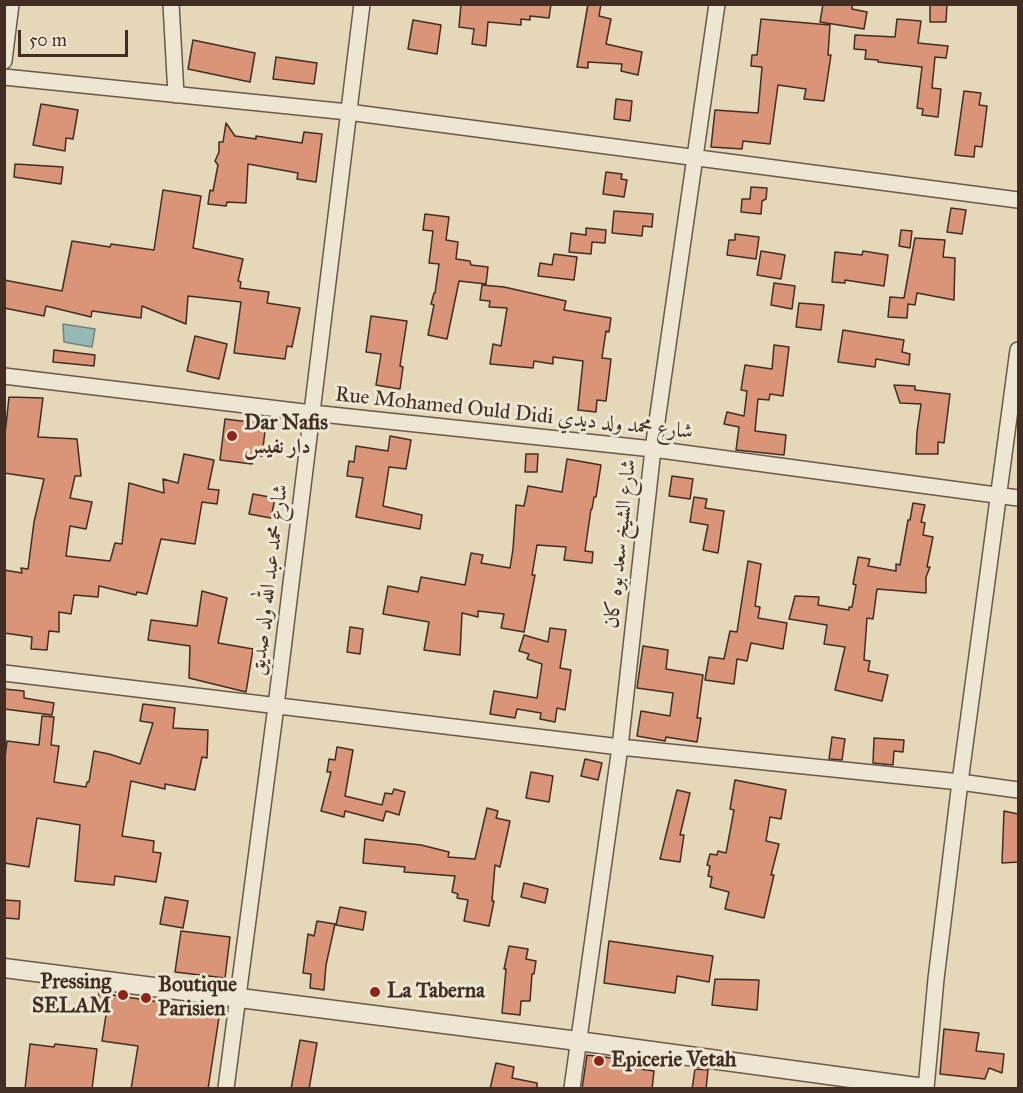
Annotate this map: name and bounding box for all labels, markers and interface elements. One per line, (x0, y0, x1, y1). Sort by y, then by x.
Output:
scale bar (21, 18, 130, 56)
text: 50 m (29, 29, 67, 51)
street label: Rue Mohamed Ould Didi شارع محمد ولد ديدي (334, 383, 694, 445)
place label: Dar Nafis دار نفيس (244, 411, 328, 461)
marker: Dar Nafis دار نفيس (225, 429, 239, 443)
street label: شارع الشيخ سعد بوه كان (600, 458, 642, 630)
street label: شارع محمد عبد الله ولد صديق (246, 483, 294, 677)
place label: Pressing SELAM (32, 970, 111, 1020)
place label: Boutique Parisien (158, 973, 237, 1023)
place label: La Taberna (387, 979, 485, 1005)
marker: La Taberna (368, 985, 382, 999)
marker: Pressing SELAM (116, 988, 130, 1002)
marker: Boutique Parisien (139, 991, 153, 1005)
place label: Epicerie Vetah (611, 1048, 737, 1074)
marker: Epicerie Vetah (592, 1054, 606, 1068)

